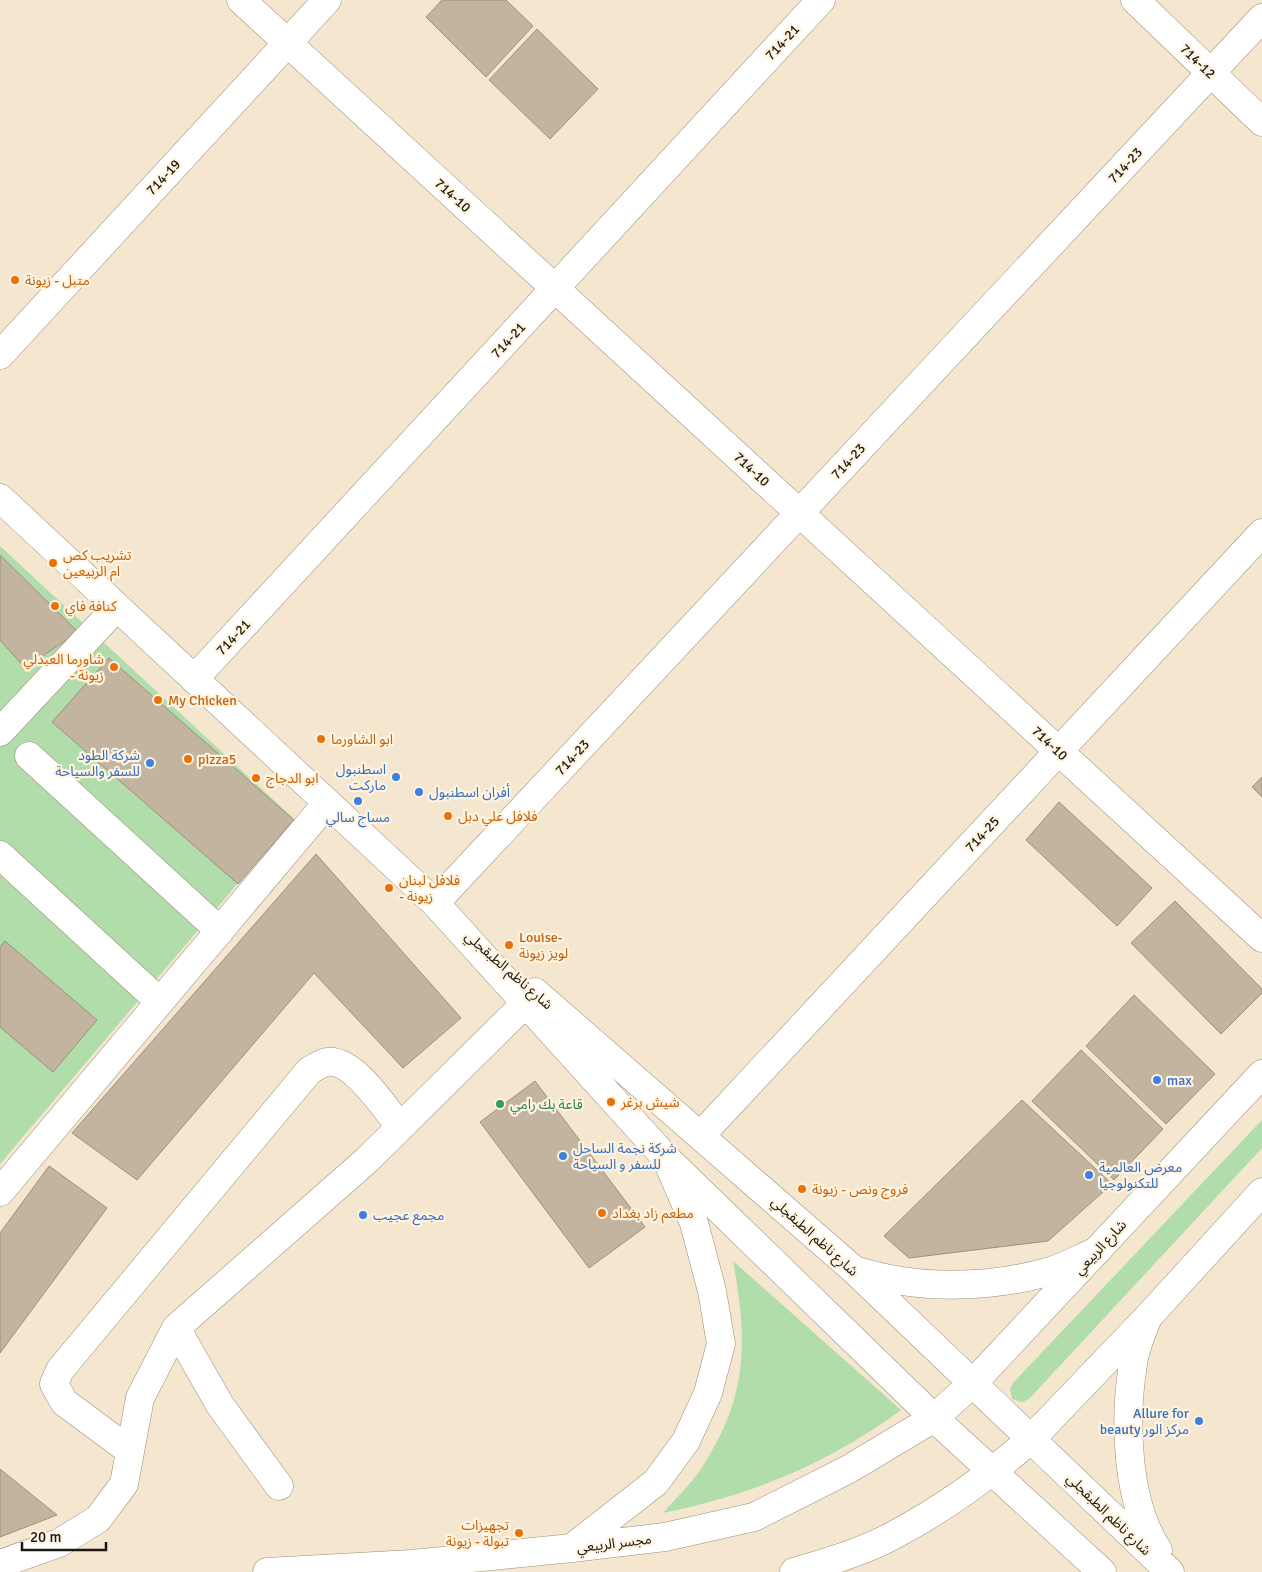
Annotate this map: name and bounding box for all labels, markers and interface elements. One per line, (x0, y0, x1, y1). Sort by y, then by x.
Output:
street label: 714-21 (762, 21, 803, 64)
street label: 714-12 (1176, 40, 1219, 82)
street label: 714-23 (1105, 144, 1146, 187)
street label: 714-19 (143, 156, 184, 199)
street label: 714-10 (431, 175, 474, 216)
place label: متبل - زيونة (25, 272, 90, 289)
marker: متبل - زيونة (9, 274, 21, 286)
street label: 714-21 (488, 319, 529, 362)
street label: 714-23 (828, 440, 869, 483)
street label: 714-10 (730, 449, 773, 490)
place label: تشريب كص ام الربيعين (63, 547, 131, 582)
marker: تشريب كص ام الربيعين (47, 557, 59, 569)
place label: كنافة فاي (65, 598, 117, 617)
marker: كنافة فاي (49, 600, 61, 612)
street label: 714-21 (213, 616, 254, 659)
place label: شاورما العبدلي - زيونة (23, 651, 104, 684)
marker: شاورما العبدلي - زيونة (108, 661, 120, 673)
place label: My Chicken (168, 692, 237, 709)
marker: My Chicken (152, 694, 164, 706)
street label: 714-10 (1028, 723, 1071, 764)
place label: ابو الشاورما (331, 731, 393, 748)
marker: ابو الشاورما (315, 733, 327, 745)
street label: 714-23 (552, 736, 593, 779)
place label: شركة الطود للسفر والسياحة (55, 747, 140, 780)
place label: pizza5 (198, 751, 236, 768)
marker: pizza5 (182, 753, 194, 765)
marker: شركة الطود للسفر والسياحة (144, 757, 156, 769)
place label: اسطنبول ماركت (336, 761, 386, 794)
place label: ابو الدجاج (266, 770, 318, 789)
marker: اسطنبول ماركت (390, 771, 402, 783)
marker: ابو الدجاج (250, 772, 262, 784)
place label: أفران اسطنبول (429, 783, 510, 801)
marker: أفران اسطنبول (413, 786, 425, 798)
marker: مساج سالي (352, 795, 364, 807)
place label: فلافل علي دبل (458, 808, 538, 827)
place label: مساج سالي (326, 809, 390, 828)
marker: فلافل علي دبل (442, 810, 454, 822)
street label: 714-25 (962, 813, 1003, 856)
place label: فلافل لبنان - زيونة (399, 872, 460, 905)
marker: فلافل لبنان - زيونة (383, 882, 395, 894)
street label: شارع ناظم الطبقجلي (460, 928, 556, 1015)
place label: Louise- لويز زيونة (519, 929, 568, 962)
marker: Louise- لويز زيونة (503, 939, 515, 951)
place label: max (1167, 1072, 1192, 1089)
marker: max (1151, 1074, 1163, 1086)
place label: شيش برغر (620, 1094, 680, 1111)
place label: قاعة بك رامي (510, 1096, 583, 1115)
marker: شيش برغر (605, 1096, 617, 1108)
marker: قاعة بك رامي (494, 1098, 506, 1110)
place label: شركة نجمة الساحل للسفر و السياحة (573, 1140, 677, 1173)
marker: شركة نجمة الساحل للسفر و السياحة (557, 1150, 569, 1162)
place label: معرض العالمية للتكنولوجيا (1099, 1159, 1182, 1192)
marker: معرض العالمية للتكنولوجيا (1083, 1169, 1095, 1181)
place label: فروج ونص - زيونة (812, 1181, 908, 1200)
marker: فروج ونص - زيونة (796, 1183, 808, 1195)
street label: شارع ناظم الطبقجلي (766, 1193, 862, 1281)
place label: مطعم زاد بغداد (612, 1205, 694, 1224)
place label: مجمع عجيب (373, 1207, 444, 1226)
marker: مطعم زاد بغداد (596, 1207, 608, 1219)
marker: مجمع عجيب (357, 1209, 369, 1221)
street label: شارع الربيعي (1071, 1216, 1132, 1280)
place label: Allure for beauty مركز الور (1100, 1405, 1190, 1438)
marker: Allure for beauty مركز الور (1193, 1415, 1205, 1427)
street label: شارع ناظم الطبقجلي (1061, 1470, 1154, 1561)
place label: تجهيزات تبولة - زيونة (446, 1517, 509, 1550)
scale bar (22, 1520, 106, 1552)
marker: تجهيزات تبولة - زيونة (513, 1527, 525, 1539)
text: 20 m (30, 1528, 61, 1546)
street label: مجسر الربيعي (576, 1530, 653, 1559)

